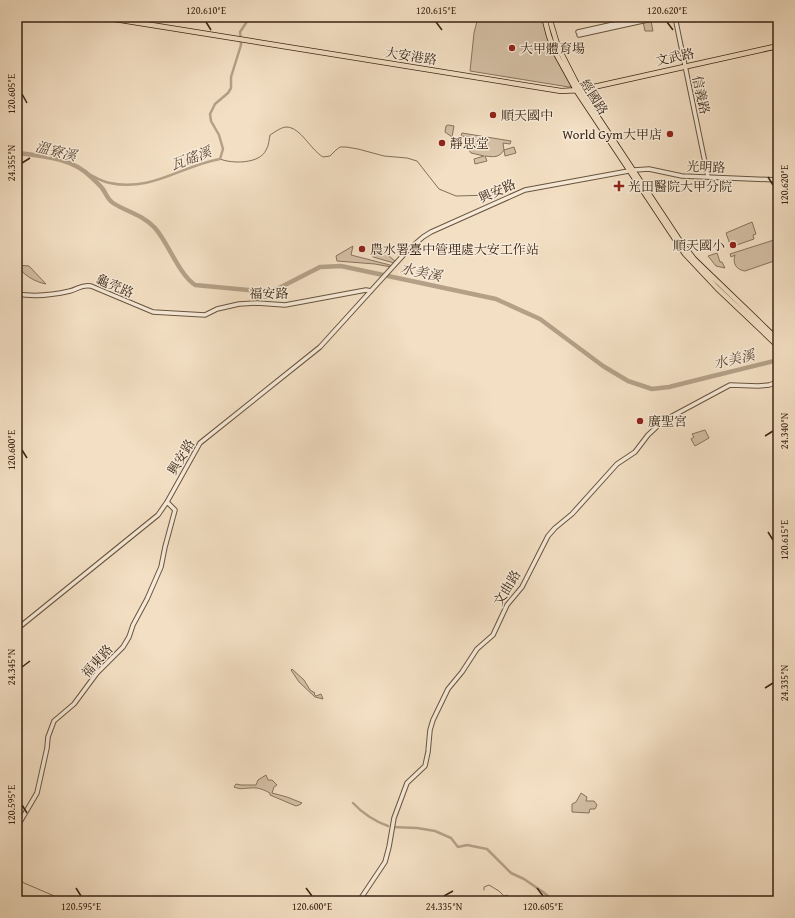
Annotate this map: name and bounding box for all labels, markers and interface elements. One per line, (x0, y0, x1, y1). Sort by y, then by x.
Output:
text: 120.610°E (186, 3, 226, 18)
text: 120.615°E (416, 3, 456, 18)
text: 120.620°E (647, 3, 687, 18)
place label: 大甲體育場 (520, 39, 585, 58)
street label: 大安港路 (384, 43, 438, 69)
marker: 大甲體育場 (507, 43, 517, 53)
street label: 文武路 (654, 44, 696, 70)
text: 120.605°E (4, 74, 19, 114)
street label: 信義路 (688, 74, 714, 116)
street label: 經國路 (575, 75, 613, 119)
place label: 順天國中 (501, 106, 553, 125)
marker: 順天國中 (488, 110, 498, 120)
place label: World Gym大甲店 (562, 125, 662, 144)
marker: World Gym大甲店 (665, 129, 675, 139)
place label: 靜思堂 (450, 134, 489, 153)
water label: 溫寮溪 (33, 136, 81, 166)
marker: 靜思堂 (437, 138, 447, 148)
water label: 瓦磘溪 (168, 141, 216, 175)
text: 24.355°N (4, 144, 19, 181)
street label: 光明路 (686, 157, 726, 177)
text: 120.620°E (777, 165, 792, 205)
street label: 興安路 (475, 174, 519, 208)
place label: 光田醫院大甲分院 (628, 177, 732, 196)
marker: 光田醫院大甲分院 (613, 180, 625, 192)
place label: 順天國小 (673, 236, 725, 255)
place label: 農水署臺中管理處大安工作站 (370, 240, 539, 259)
marker: 順天國小 (728, 240, 738, 250)
marker: 農水署臺中管理處大安工作站 (357, 244, 367, 254)
water label: 水美溪 (398, 258, 446, 287)
street label: 龜壳路 (93, 270, 137, 302)
street label: 福安路 (249, 284, 289, 303)
water label: 水美溪 (711, 344, 759, 373)
place label: 廣聖宮 (648, 412, 687, 431)
text: 24.340°N (777, 412, 792, 449)
marker: 廣聖宮 (635, 416, 645, 426)
text: 120.600°E (4, 430, 19, 470)
street label: 興安路 (163, 435, 199, 479)
text: 120.615°E (777, 520, 792, 560)
street label: 文曲路 (489, 566, 525, 610)
street label: 福東路 (77, 640, 117, 682)
text: 24.345°N (4, 648, 19, 685)
text: 24.335°N (777, 664, 792, 701)
text: 120.595°E (4, 785, 19, 825)
text: 120.595°E (61, 899, 101, 914)
text: 120.600°E (292, 899, 332, 914)
text: 24.335°N (426, 899, 463, 914)
text: 120.605°E (523, 899, 563, 914)

